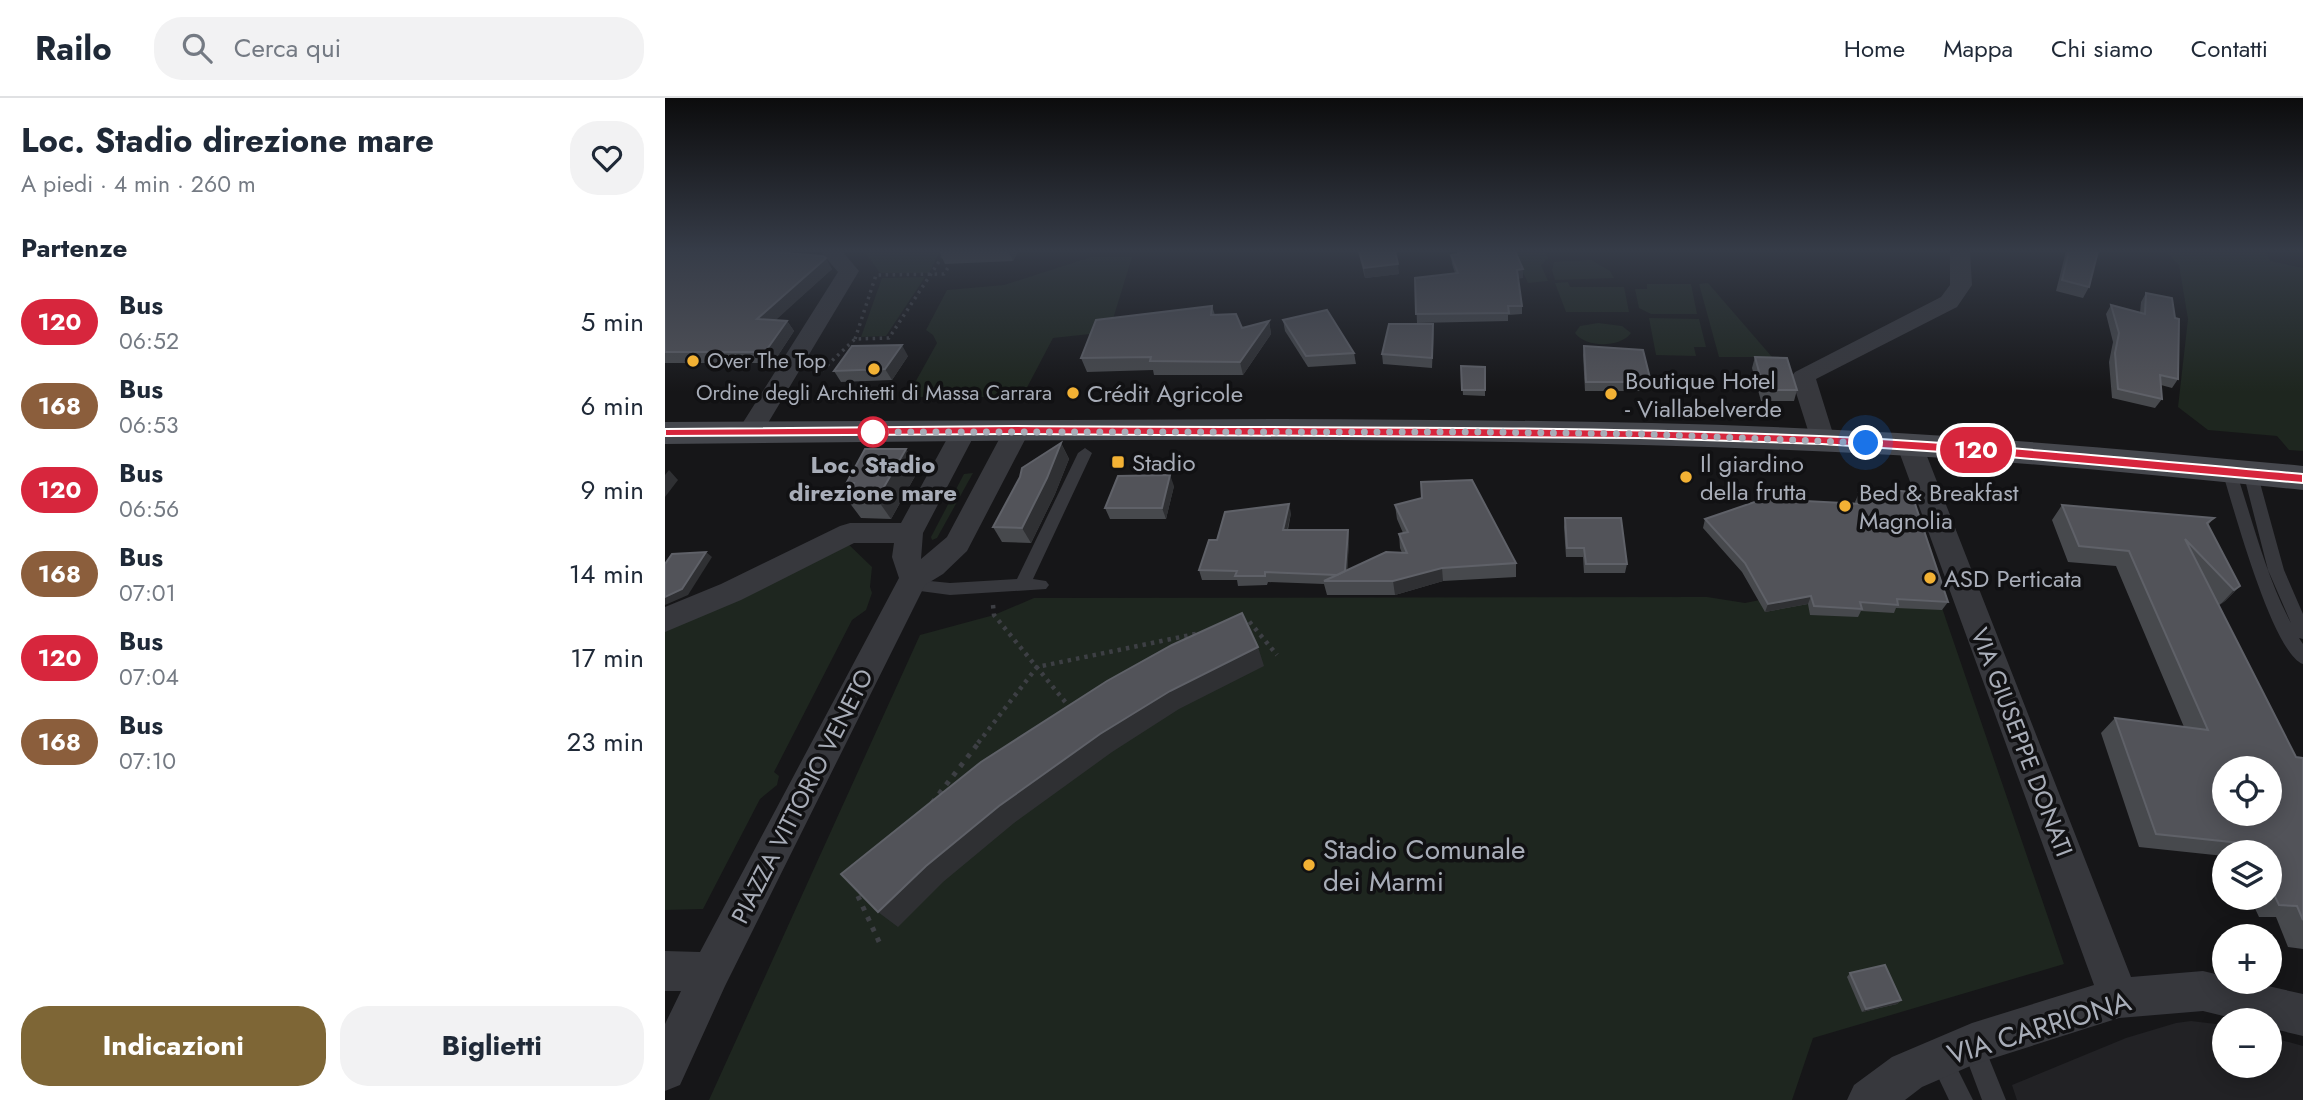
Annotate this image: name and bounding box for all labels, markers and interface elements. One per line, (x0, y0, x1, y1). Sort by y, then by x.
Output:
search box (154, 17, 644, 80)
text: Railo (35, 25, 112, 72)
icon: search (178, 29, 216, 67)
text: Cerca qui (234, 29, 341, 67)
text: Home (1844, 31, 1905, 66)
text: Mappa (1943, 31, 2013, 66)
text: Chi siamo (2051, 31, 2153, 66)
text: Contatti (2191, 31, 2268, 66)
text: Loc. Stadio direzione mare (21, 117, 434, 164)
button: heart (570, 121, 644, 195)
text: A piedi · 4 min · 260 m (21, 167, 256, 201)
text: Partenze (21, 229, 127, 267)
text: Bus (119, 286, 163, 324)
text: 5 min (581, 303, 644, 341)
text: 120 (38, 304, 81, 339)
text: 06:52 (119, 324, 179, 358)
place label: Over The Top (707, 346, 826, 376)
marker: Over The Top (685, 353, 701, 369)
marker: Ordine degli Architetti di Massa Carrara (866, 361, 882, 377)
place label: Boutique Hotel - Viallabelverde (1625, 363, 1782, 426)
text: Bus (119, 370, 163, 408)
place label: Crédit Agricole (1087, 376, 1243, 411)
place label: Ordine degli Architetti di Massa Carrara (696, 378, 1052, 408)
marker: Crédit Agricole (1065, 385, 1081, 401)
marker: Boutique Hotel - Viallabelverde (1603, 386, 1619, 402)
text: 6 min (581, 387, 644, 425)
text: 168 (38, 388, 81, 423)
text: 06:53 (119, 408, 178, 442)
marker: Loc. Stadio direzione mare (858, 417, 888, 447)
your location (1848, 425, 1883, 460)
line badge: 120 (1936, 427, 2016, 473)
text: 120 (1954, 432, 1998, 467)
place label: Stadio (1132, 445, 1195, 480)
place label: Il giardino della frutta (1700, 446, 1807, 509)
place label: Loc. Stadio direzione mare (789, 447, 957, 510)
text: Bus (119, 454, 163, 492)
marker: Stadio (1110, 454, 1126, 470)
marker: Il giardino della frutta (1678, 469, 1694, 485)
text: 9 min (581, 471, 644, 509)
text: 120 (38, 472, 81, 507)
place label: Bed & Breakfast Magnolia (1859, 475, 2019, 538)
text: 06:56 (119, 492, 179, 526)
marker: Bed & Breakfast Magnolia (1837, 498, 1853, 514)
text: Bus (119, 538, 163, 576)
text: 14 min (569, 555, 644, 593)
text: 168 (38, 556, 81, 591)
place label: ASD Perticata (1944, 561, 2082, 596)
marker: ASD Perticata (1922, 570, 1938, 586)
text: 07:01 (119, 576, 176, 610)
text: Bus (119, 622, 163, 660)
street label: VIA GIUSEPPE DONATI (1962, 623, 2082, 861)
text: 17 min (570, 639, 644, 677)
text: 120 (38, 640, 81, 675)
text: 07:04 (119, 660, 179, 694)
street label: PIAZZA VITTORIO VENETO (722, 662, 882, 930)
text: Bus (119, 706, 163, 744)
text: 23 min (567, 723, 644, 761)
text: 168 (38, 724, 81, 759)
text: 07:10 (119, 744, 176, 778)
map controls (2212, 756, 2282, 1078)
button: locate (2212, 756, 2282, 826)
place label: Stadio Comunale dei Marmi (1323, 829, 1526, 902)
button: layers (2212, 840, 2282, 910)
marker: Stadio Comunale dei Marmi (1301, 857, 1317, 873)
button: + (2212, 924, 2282, 994)
street label: VIA CARRIONA (1942, 980, 2136, 1075)
button: Indicazioni (21, 1006, 326, 1086)
button: Biglietti (340, 1006, 644, 1086)
button: − (2212, 1008, 2282, 1078)

